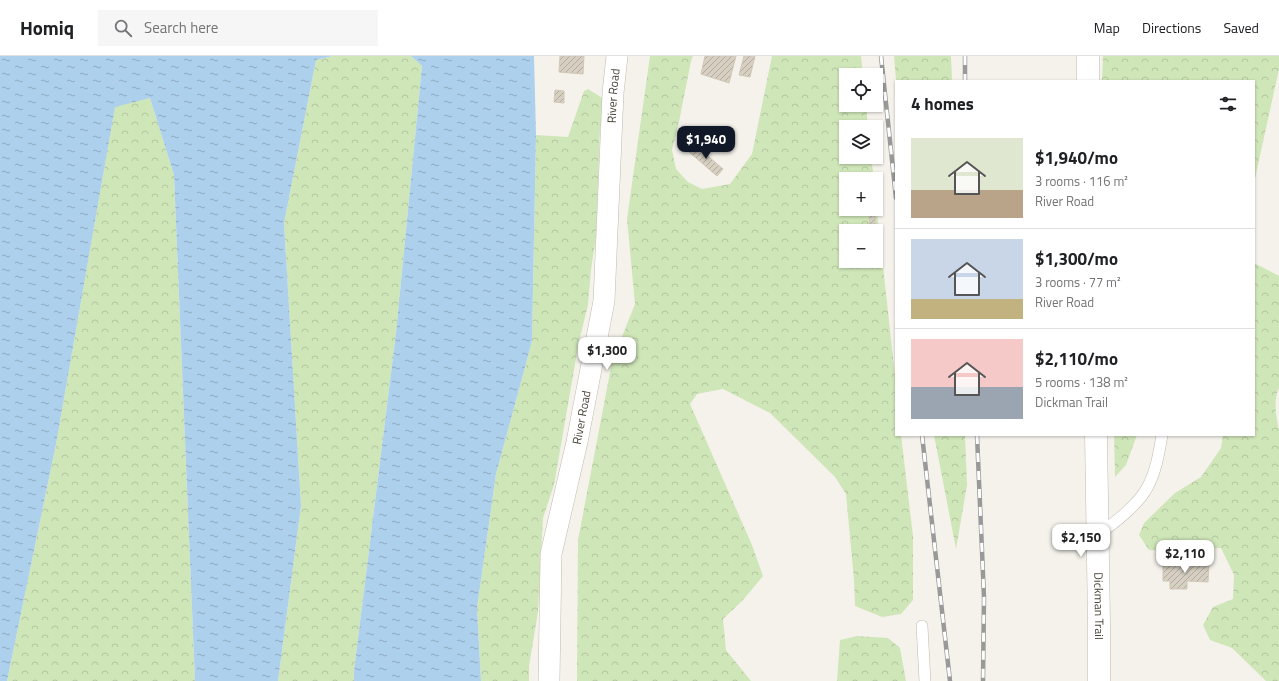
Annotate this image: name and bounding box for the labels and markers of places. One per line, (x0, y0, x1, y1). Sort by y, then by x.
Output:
pin: $1,940 (673, 126, 739, 160)
pin: $1,300 (574, 337, 640, 371)
pin: $2,150 (1048, 524, 1114, 558)
pin: $2,110 (1152, 540, 1218, 574)

